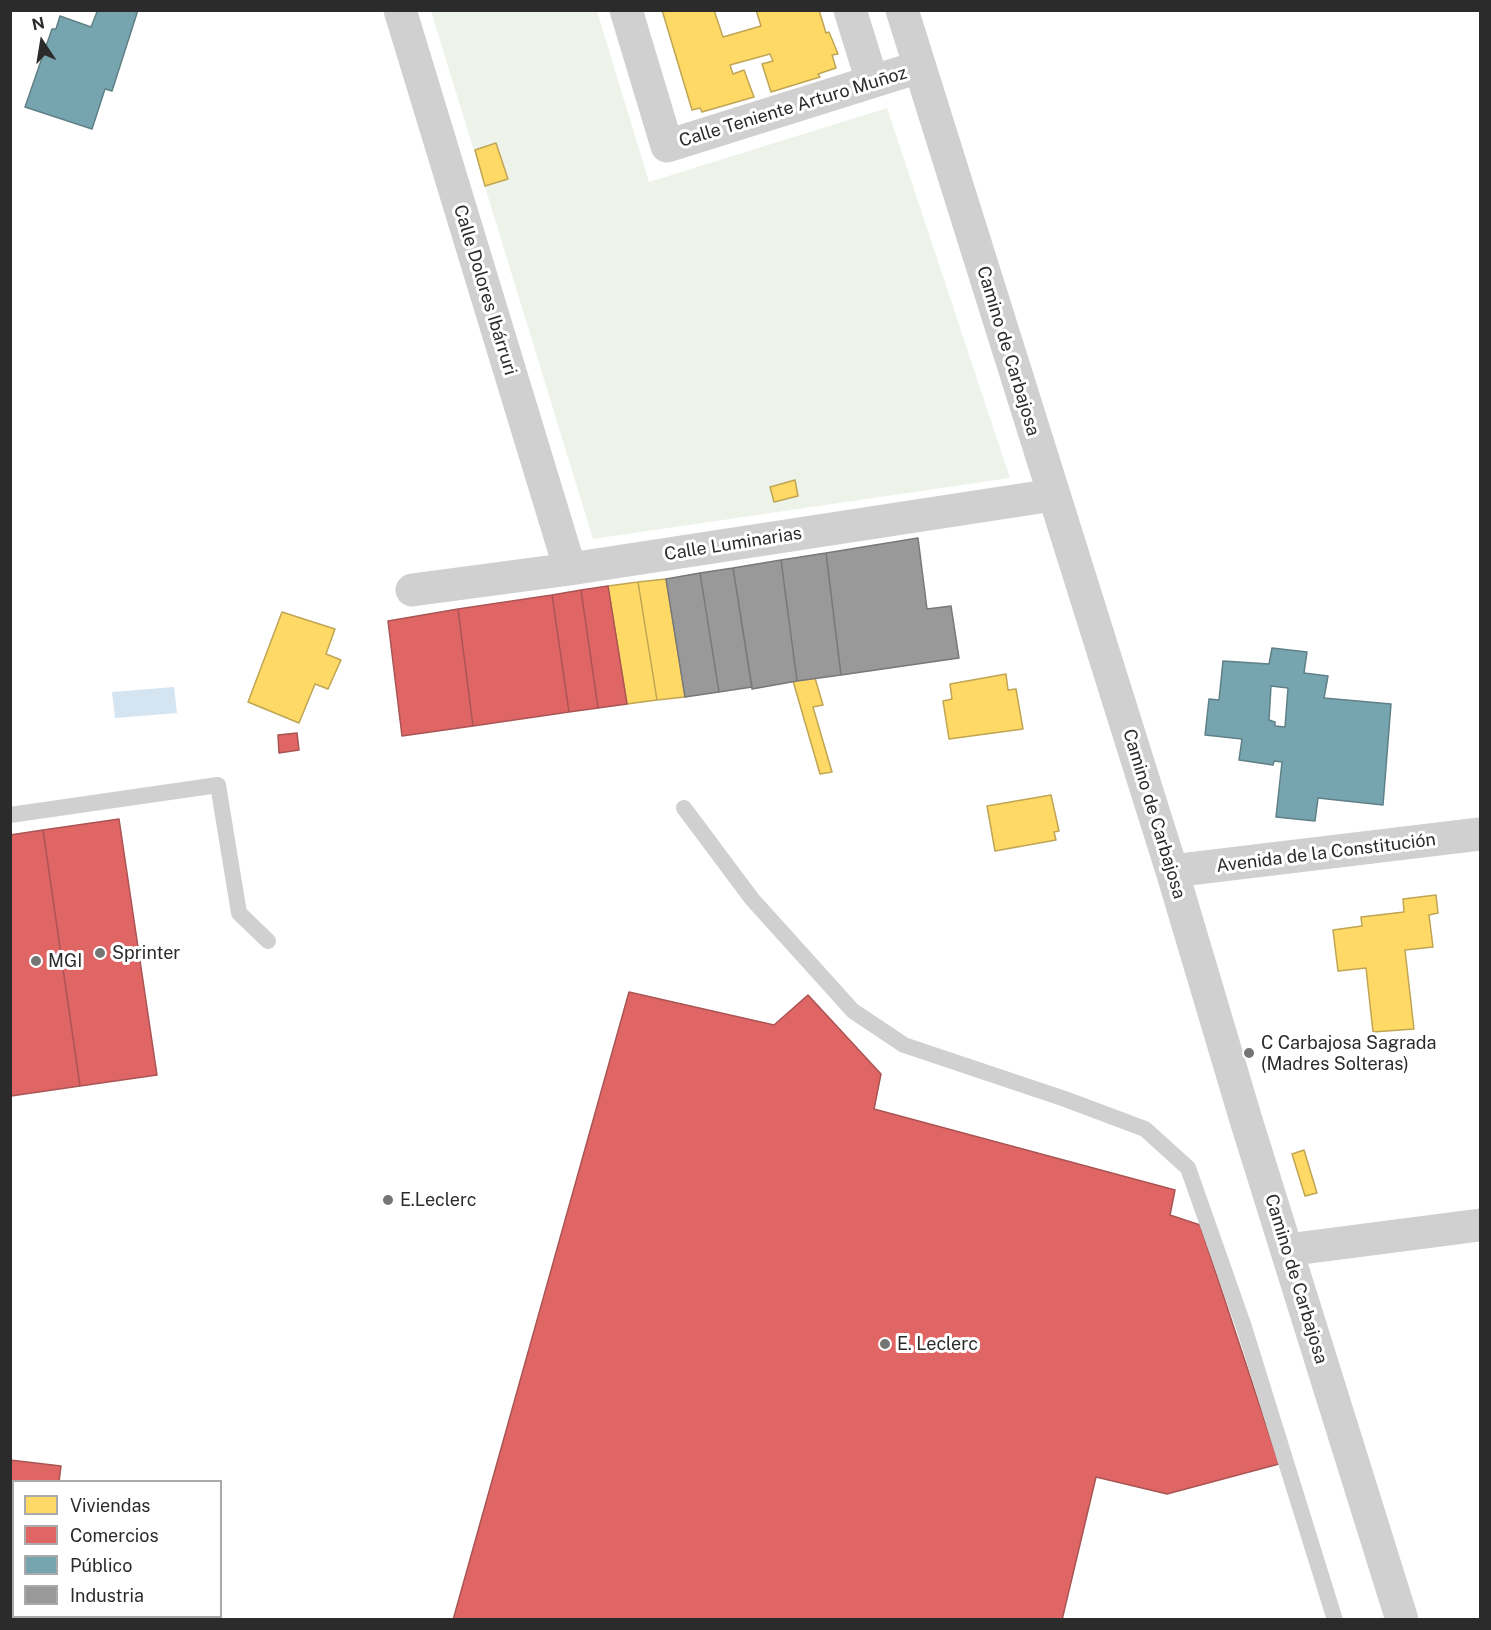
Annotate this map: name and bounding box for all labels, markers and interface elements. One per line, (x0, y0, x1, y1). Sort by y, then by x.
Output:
north arrow (12, 12, 72, 72)
text: N (30, 13, 46, 34)
street label: Calle Teniente Arturo Muñoz (677, 62, 909, 152)
street label: Calle Dolores Ibárruri (449, 202, 521, 378)
street label: Camino de Carbajosa (972, 264, 1044, 438)
street label: Calle Luminarias (663, 522, 803, 566)
street label: Camino de Carbajosa (1118, 727, 1190, 901)
street label: Avenida de la Constitución (1215, 829, 1437, 877)
place label: Sprinter (112, 942, 180, 964)
marker: Sprinter (93, 946, 107, 960)
place label: MGI (48, 950, 82, 972)
marker: MGI (29, 954, 43, 968)
place label: C Carbajosa Sagrada (Madres Solteras) (1261, 1032, 1436, 1074)
marker: C Carbajosa Sagrada (Madres Solteras) (1242, 1046, 1256, 1060)
place label: E.Leclerc (400, 1189, 477, 1211)
street label: Camino de Carbajosa (1260, 1192, 1332, 1366)
marker: E.Leclerc (381, 1193, 395, 1207)
place label: E. Leclerc (897, 1333, 978, 1355)
marker: E. Leclerc (878, 1337, 892, 1351)
legend (12, 1480, 222, 1618)
text: Viviendas (70, 1495, 150, 1516)
text: Comercios (70, 1525, 159, 1546)
text: Público (70, 1555, 132, 1576)
text: Industria (70, 1585, 144, 1606)

